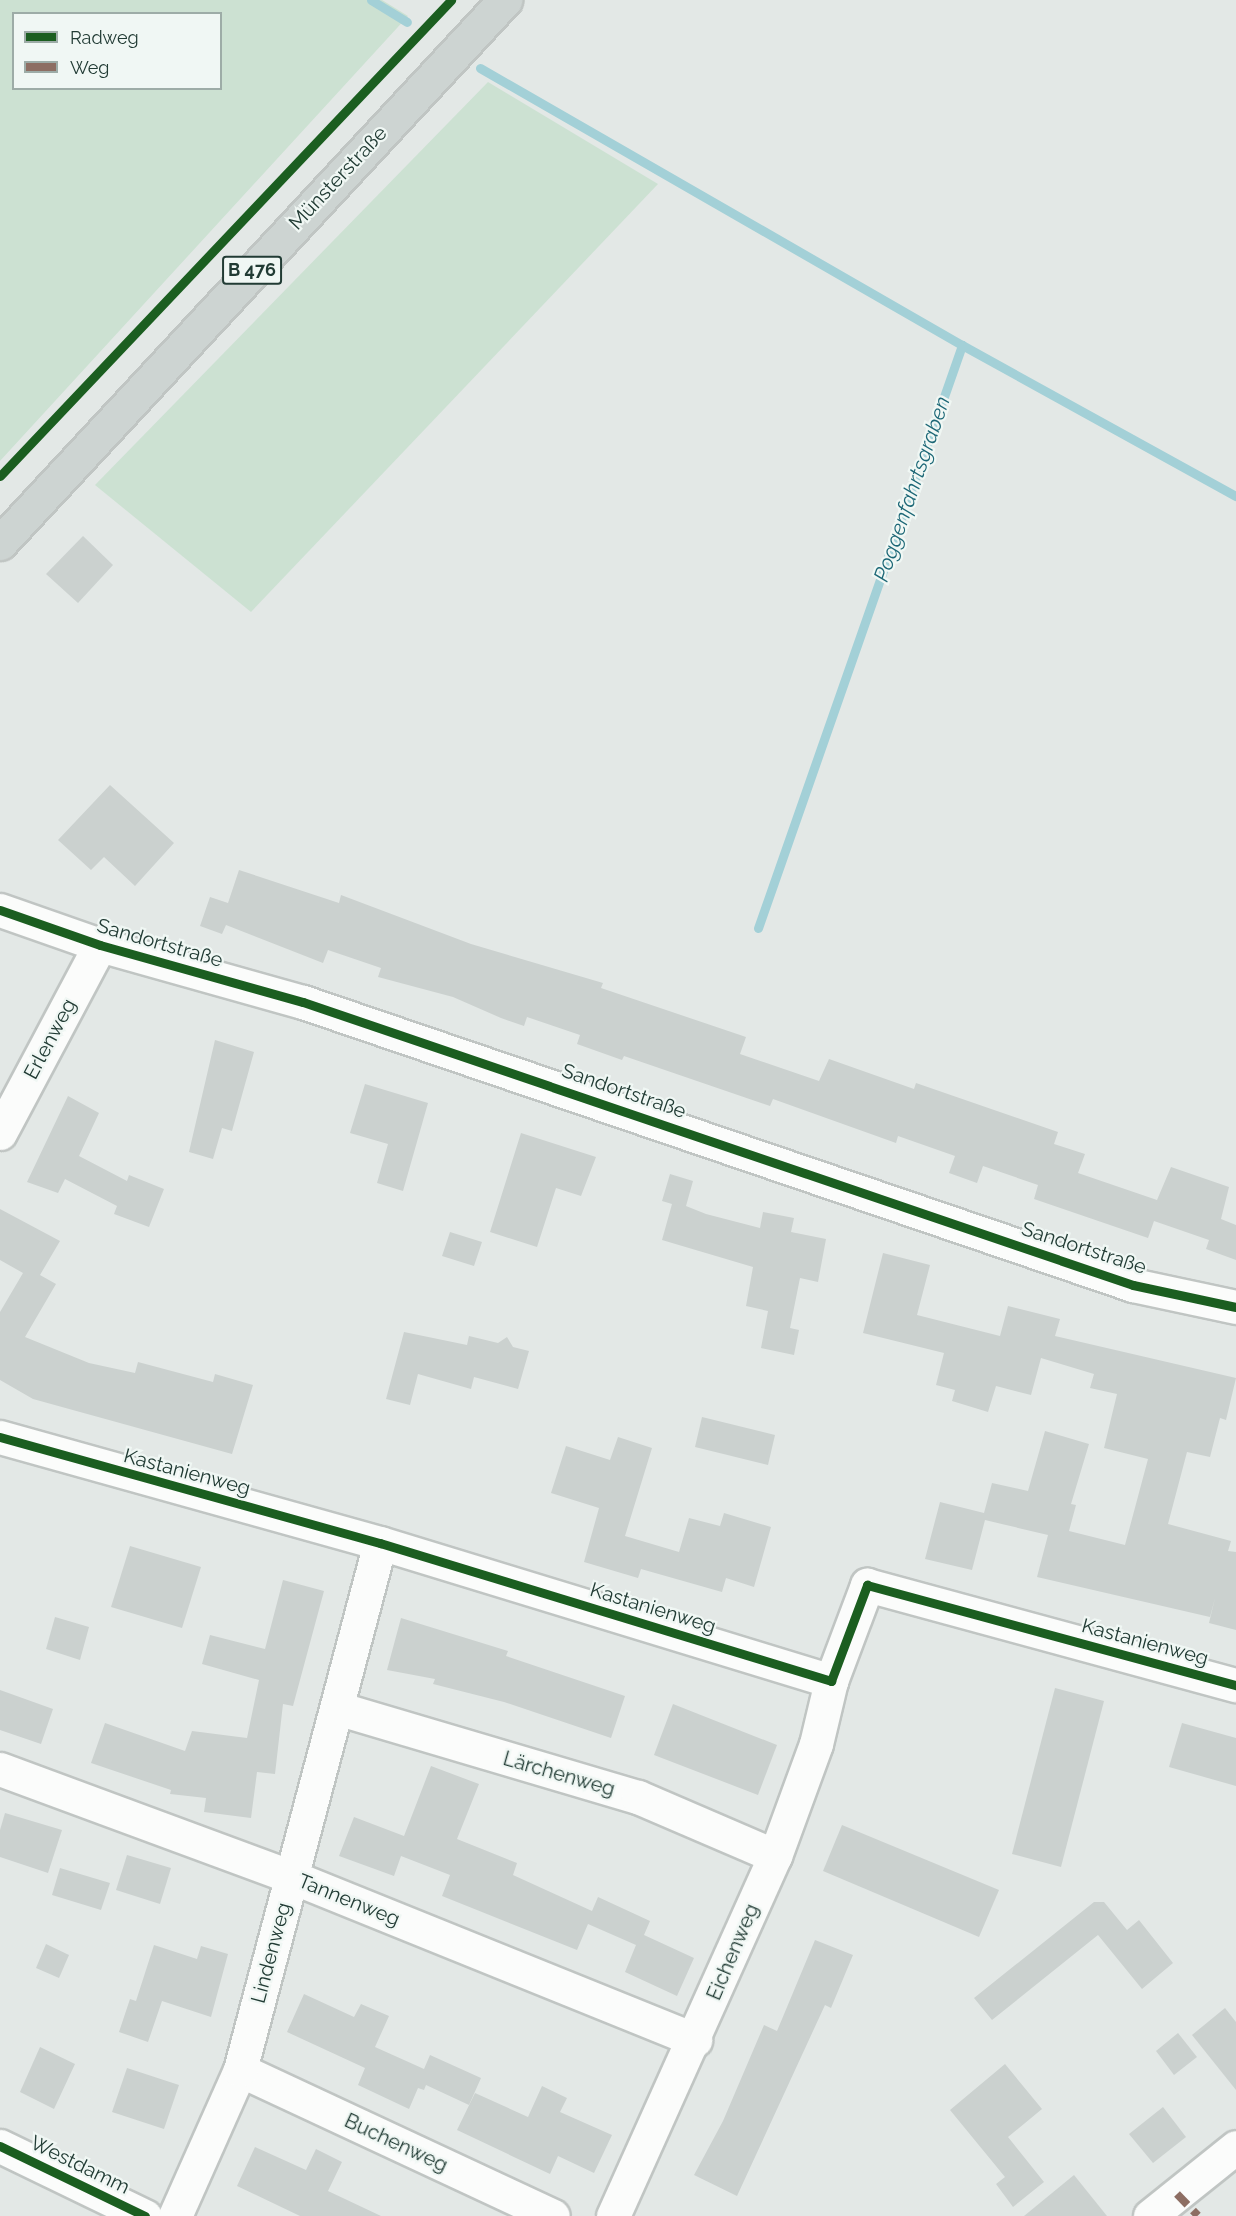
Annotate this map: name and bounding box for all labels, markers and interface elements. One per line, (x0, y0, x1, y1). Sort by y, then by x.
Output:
legend (12, 12, 222, 90)
text: Radweg (70, 27, 139, 48)
text: Weg (70, 57, 109, 78)
street label: Münsterstraße (284, 121, 392, 235)
road number: B 476 (222, 255, 282, 285)
water label: Poggenfahrtsgraben (868, 393, 956, 585)
street label: Sandortstraße (94, 914, 226, 972)
street label: Erlenweg (19, 995, 81, 1083)
street label: Sandortstraße (559, 1059, 689, 1123)
street label: Sandortstraße (1019, 1217, 1149, 1279)
street label: Kastanienweg (121, 1444, 253, 1500)
street label: Kastanienweg (587, 1577, 719, 1639)
street label: Kastanienweg (1079, 1614, 1211, 1670)
street label: Lärchenweg (500, 1747, 618, 1801)
street label: Tannenweg (295, 1869, 403, 1931)
street label: Lindenweg (246, 1900, 296, 2006)
street label: Eichenweg (702, 1900, 764, 2004)
street label: Buchenweg (341, 2109, 451, 2177)
street label: Westdamm (26, 2131, 134, 2199)

